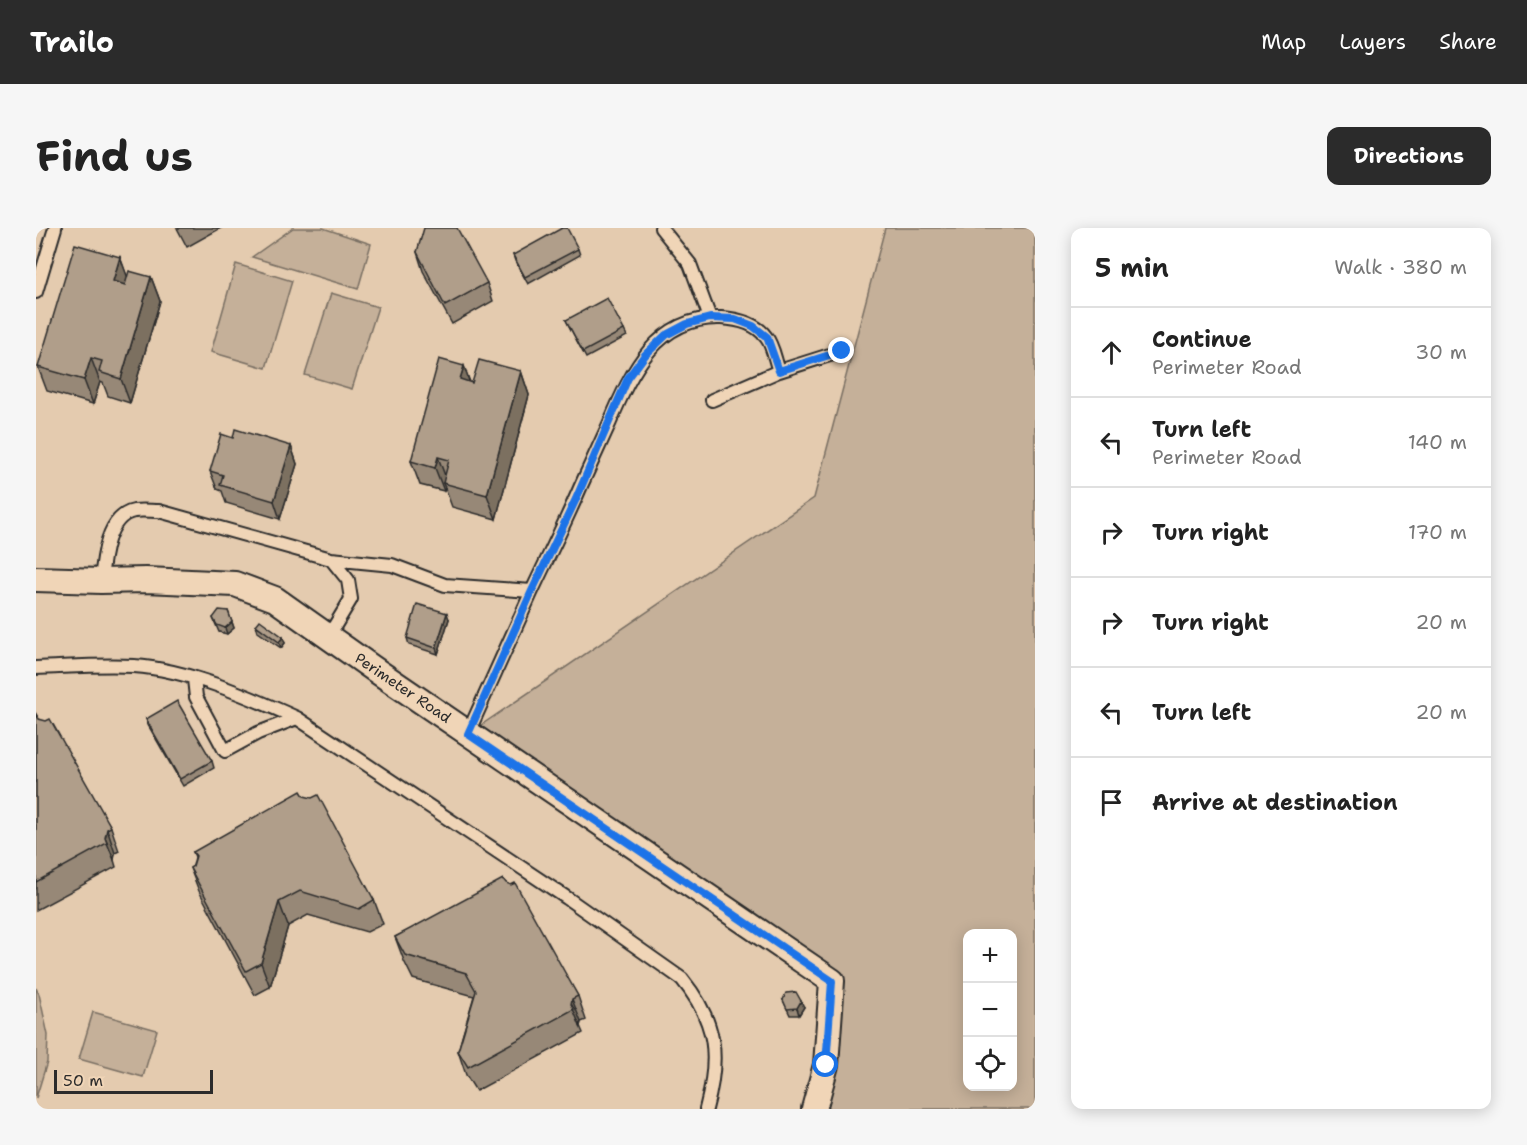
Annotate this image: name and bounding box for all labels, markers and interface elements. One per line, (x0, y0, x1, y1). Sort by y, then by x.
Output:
text: Trailo (30, 23, 114, 61)
text: Map (1261, 28, 1306, 56)
text: Layers (1339, 28, 1406, 56)
text: Share (1439, 28, 1497, 56)
button: Directions (1327, 127, 1491, 185)
text: Find us (36, 128, 193, 184)
text: 5 min (1095, 250, 1169, 285)
text: Walk · 380 m (1334, 254, 1467, 280)
text: Continue (1152, 325, 1252, 354)
icon: ahead (1095, 336, 1128, 369)
route end (828, 337, 854, 363)
text: 30 m (1415, 339, 1467, 365)
text: Perimeter Road (1152, 354, 1302, 380)
text: Turn left (1152, 415, 1251, 444)
icon: left (1095, 426, 1128, 459)
text: 140 m (1408, 429, 1467, 455)
text: Perimeter Road (1152, 444, 1302, 470)
icon: right (1095, 516, 1128, 549)
text: Turn right (1152, 518, 1269, 547)
text: 170 m (1408, 519, 1467, 545)
icon: right (1095, 606, 1128, 639)
text: Turn right (1152, 608, 1269, 637)
text: 20 m (1416, 609, 1467, 635)
street label: Perimeter Road (351, 648, 456, 728)
icon: left (1095, 696, 1128, 729)
text: Turn left (1152, 698, 1251, 727)
text: 20 m (1416, 699, 1467, 725)
icon: arrive (1095, 786, 1128, 819)
text: Arrive at destination (1152, 788, 1398, 817)
map controls (963, 929, 1017, 1091)
button: + (963, 929, 1017, 983)
button: − (963, 983, 1017, 1037)
button: locate (963, 1037, 1017, 1091)
route start (812, 1051, 838, 1077)
scale bar (54, 1067, 213, 1094)
text: 50 m (63, 1070, 103, 1091)

